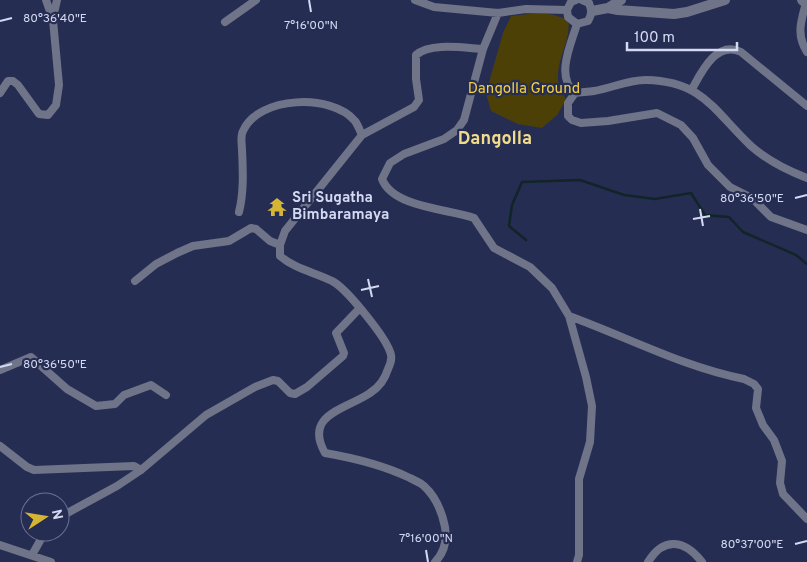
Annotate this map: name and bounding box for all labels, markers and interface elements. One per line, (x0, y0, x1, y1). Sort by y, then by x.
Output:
text: 80°36'40"E (23, 11, 87, 27)
text: 7°16'00"N (284, 18, 338, 34)
scale bar (627, 20, 737, 52)
text: 100 m (634, 29, 675, 48)
park label: Dangolla Ground (468, 80, 580, 99)
district label: Dangolla (458, 128, 532, 151)
place label: Sri Sugatha Bimbaramaya (292, 189, 389, 225)
text: 80°36'50"E (720, 191, 784, 207)
temple icon: Sri Sugatha Bimbaramaya (266, 196, 288, 218)
text: 80°36'50"E (23, 357, 87, 373)
north arrow (20, 492, 70, 542)
text: N (47, 508, 66, 521)
text: 7°16'00"N (399, 531, 453, 547)
text: 80°37'00"E (720, 537, 784, 553)

